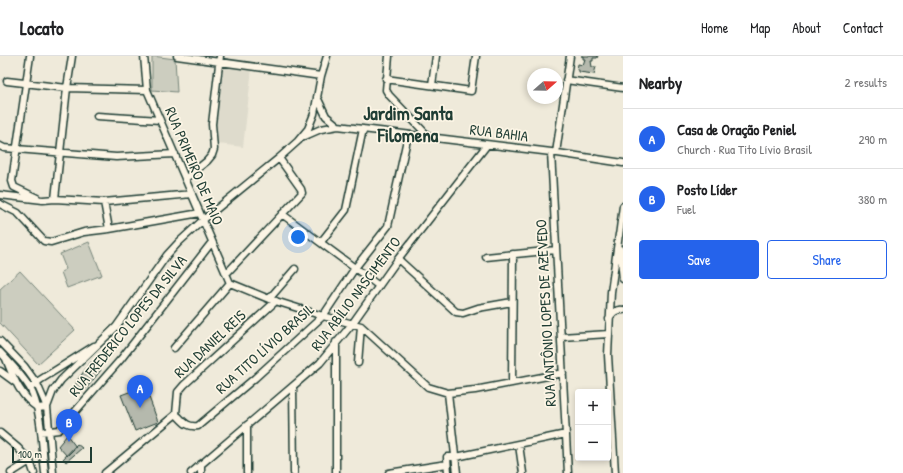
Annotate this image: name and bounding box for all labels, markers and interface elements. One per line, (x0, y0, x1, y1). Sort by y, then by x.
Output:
text: Locato (20, 15, 64, 41)
text: Home (701, 18, 728, 37)
text: Map (750, 18, 770, 37)
text: About (792, 18, 821, 37)
text: Contact (843, 18, 883, 37)
north arrow (527, 68, 563, 104)
text: Nearby (639, 71, 682, 94)
text: 2 results (845, 73, 887, 91)
district label: Jardim Santa Filomena (363, 100, 453, 148)
street label: RUA PRIMEIRO DE MAIO (160, 104, 229, 228)
street label: RUA BAHIA (469, 119, 530, 147)
text: Casa de Oração Peniel (677, 119, 796, 140)
text: A (649, 130, 655, 148)
text: 290 m (858, 130, 887, 148)
text: Church · Rua Tito Lívio Brasil (677, 140, 812, 158)
text: Posto Líder (677, 179, 737, 200)
text: B (649, 190, 655, 208)
text: 380 m (858, 190, 887, 208)
text: Fuel (677, 200, 696, 218)
street label: RUA ANTÔNIO LOPES DE AZEVEDO (530, 219, 561, 407)
your location (288, 227, 308, 247)
street label: RUA ABÍLIO NASCIMENTO (306, 232, 406, 355)
button: Save (639, 240, 759, 279)
button: Share (767, 240, 887, 279)
street label: RUA FREDERICO LOPES DA SILVA (65, 252, 191, 400)
street label: RUA TITO LÍVIO BRASIL (211, 298, 319, 399)
street label: RUA DANIEL REIS (169, 305, 250, 382)
pin: A (127, 375, 153, 408)
map controls (575, 389, 611, 461)
button: + (575, 389, 611, 425)
pin: B (56, 409, 82, 442)
button: − (575, 425, 611, 461)
scale bar (12, 445, 92, 464)
text: 100 m (18, 447, 42, 461)

